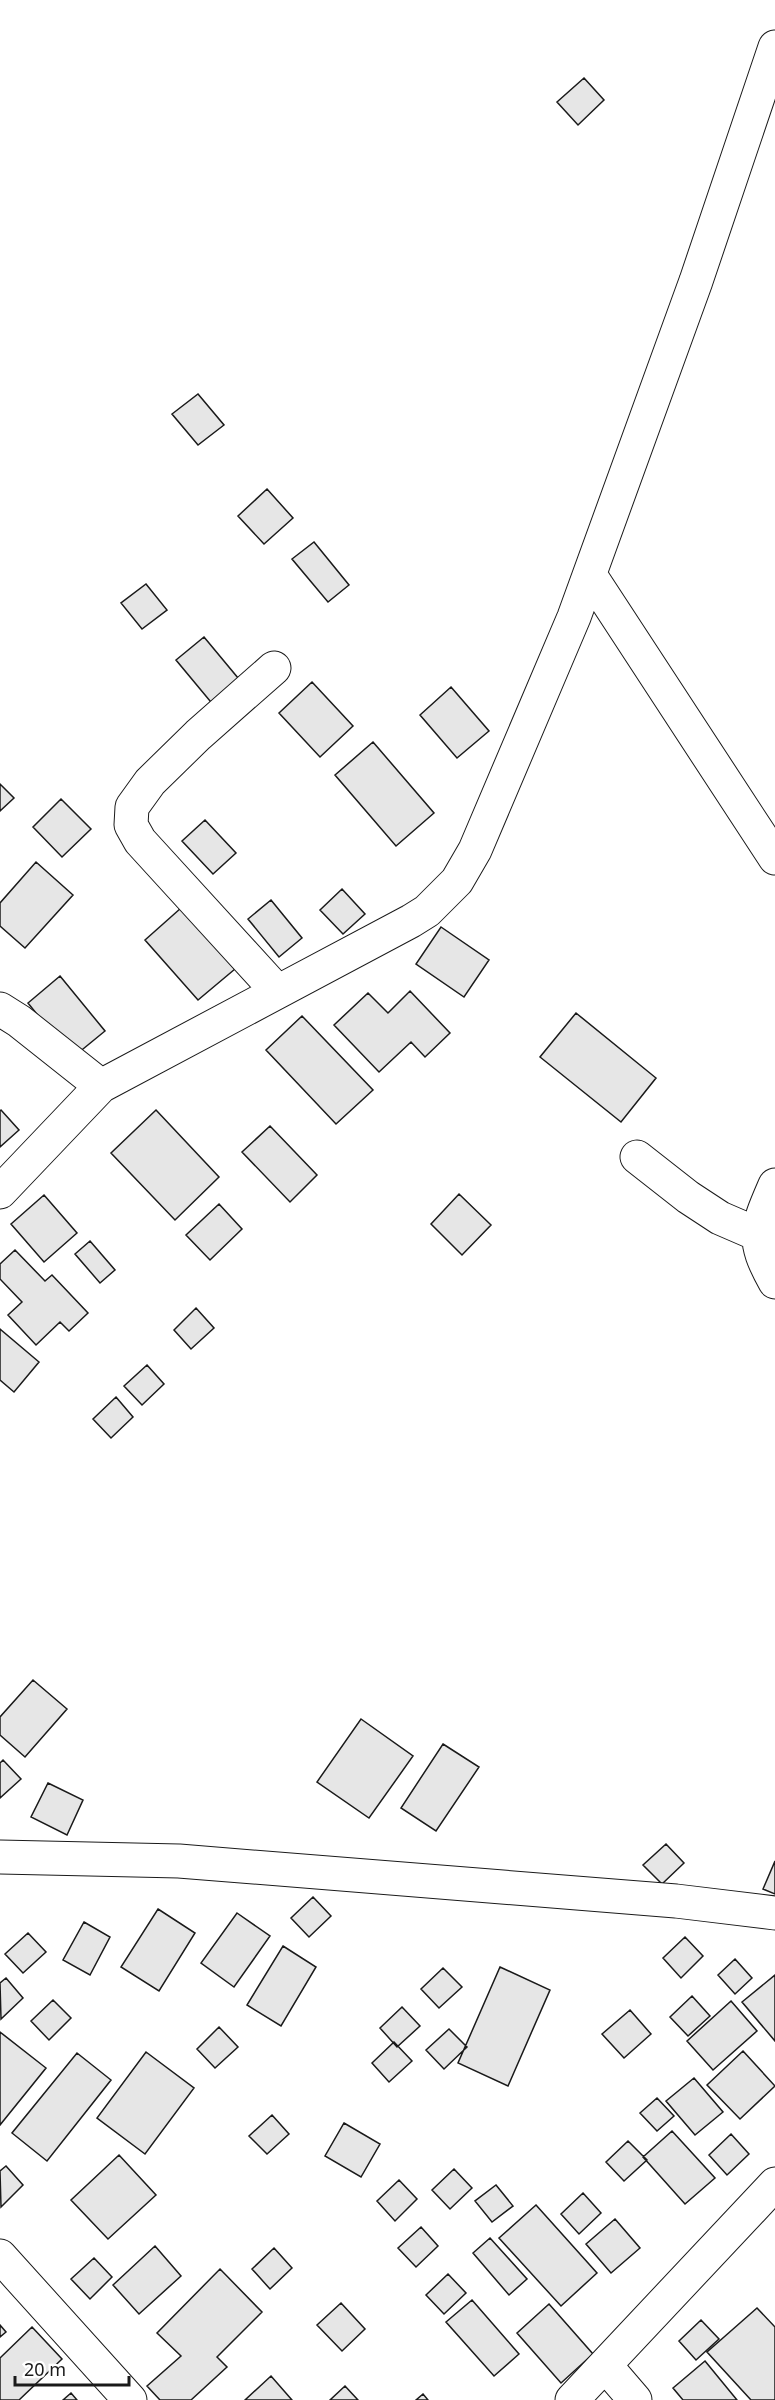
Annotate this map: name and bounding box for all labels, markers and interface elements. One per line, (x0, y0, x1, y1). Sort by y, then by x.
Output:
scale bar (15, 2349, 129, 2387)
text: 20 m (24, 2357, 66, 2381)

